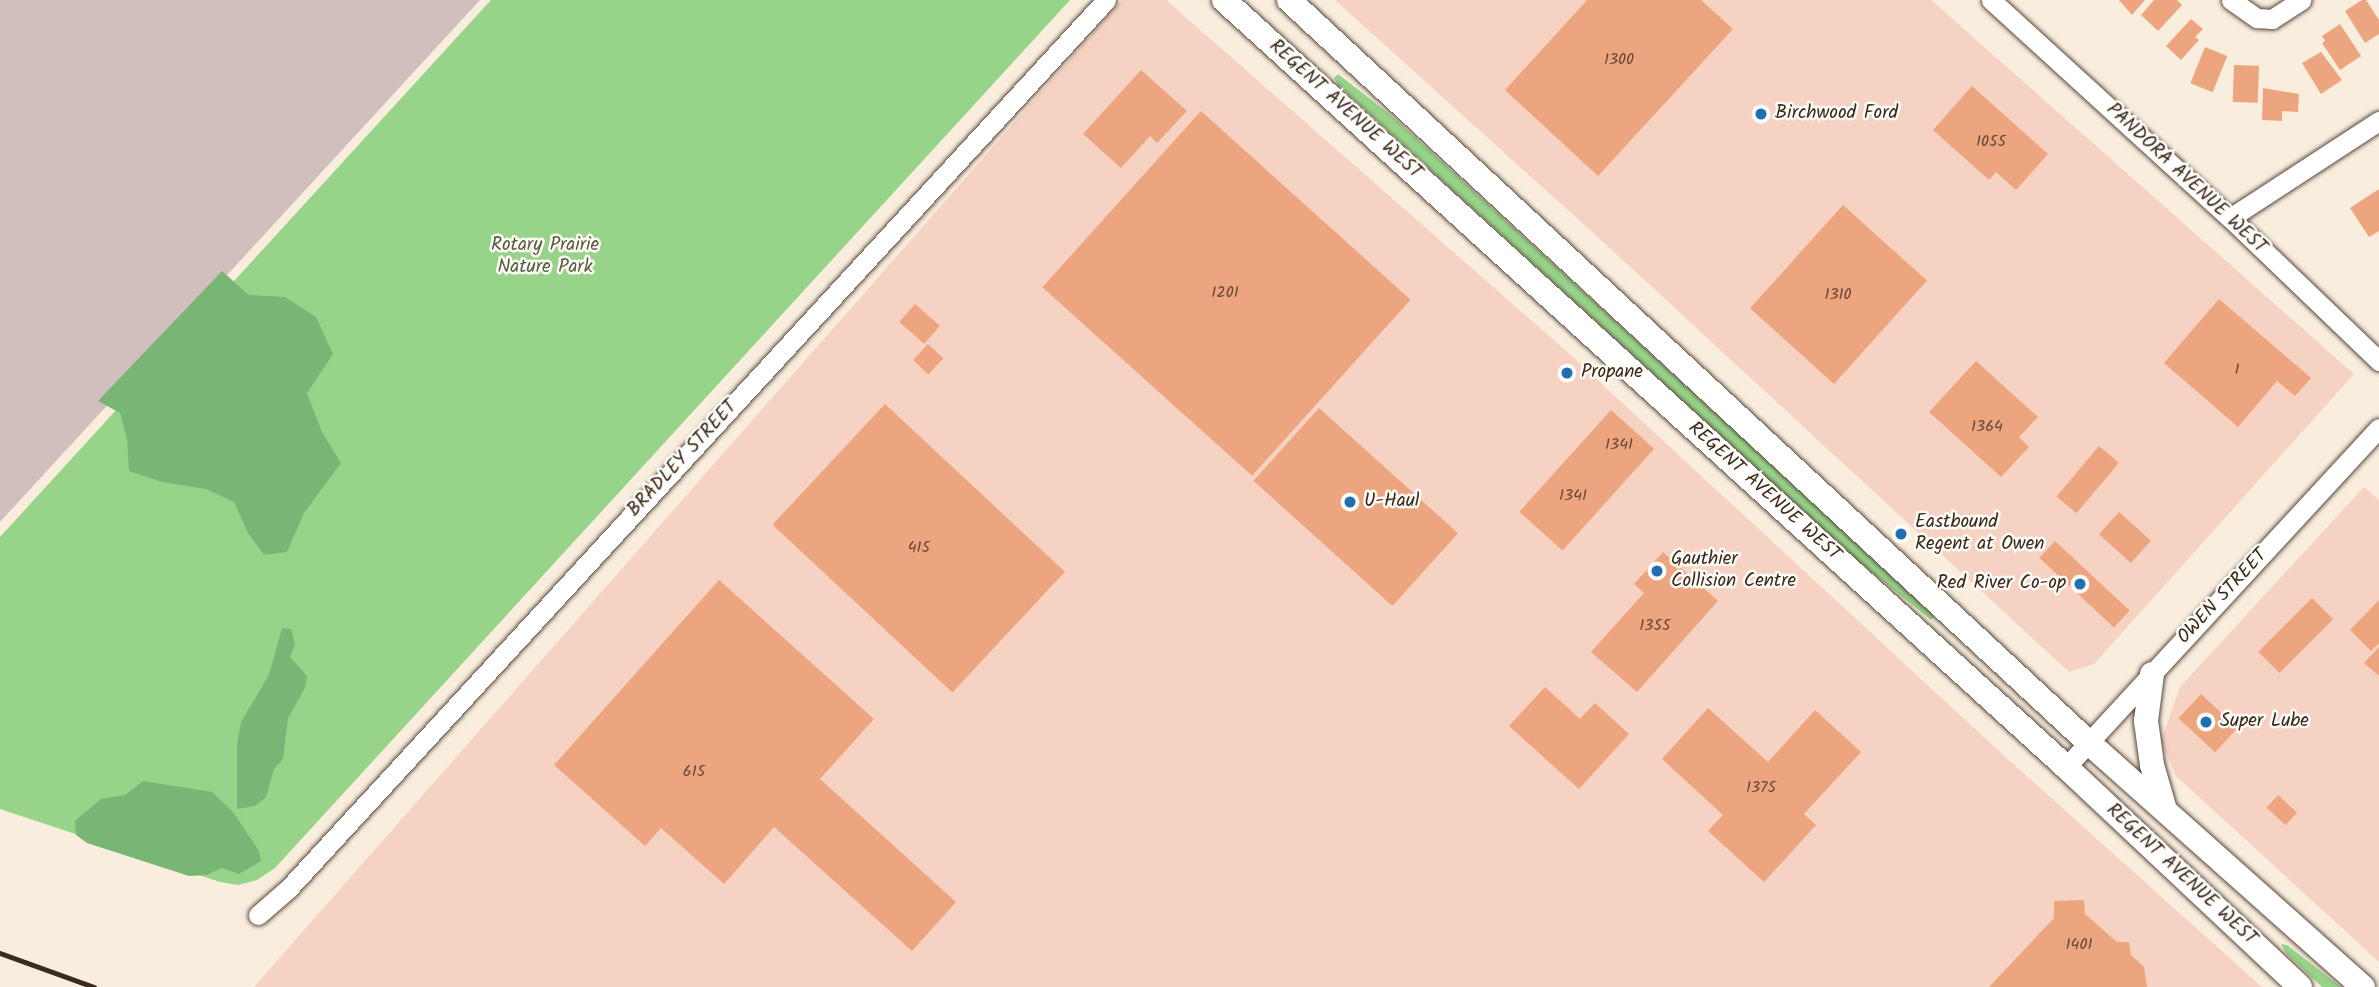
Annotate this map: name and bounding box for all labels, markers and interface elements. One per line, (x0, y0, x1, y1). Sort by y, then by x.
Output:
street label: REGENT AVENUE WEST (1264, 35, 1426, 185)
house number: 1300 (1604, 50, 1634, 70)
street label: PANDORA AVENUE WEST (2101, 99, 2271, 259)
place label: Birchwood Ford (1775, 103, 1898, 125)
marker: Birchwood Ford (1753, 106, 1769, 122)
house number: 1055 (1976, 132, 2006, 152)
park label: Rotary Prairie Nature Park (491, 235, 599, 279)
house number: 1201 (1211, 283, 1239, 303)
house number: 1310 (1824, 285, 1852, 305)
house number: 1 (2234, 360, 2240, 380)
place label: Propane (1581, 362, 1643, 384)
marker: Propane (1559, 365, 1575, 381)
street label: BRADLEY STREET (623, 396, 743, 522)
street label: REGENT AVENUE WEST (1683, 417, 1845, 567)
house number: 1364 (1971, 417, 2003, 437)
house number: 1341 (1605, 435, 1633, 455)
house number: 1341 (1559, 486, 1587, 506)
place label: U-Haul (1364, 491, 1420, 513)
marker: U-Haul (1342, 494, 1358, 510)
place label: Eastbound Regent at Owen (1915, 512, 2044, 556)
marker: Eastbound Regent at Owen (1893, 526, 1909, 542)
house number: 415 (908, 538, 930, 558)
street label: OWEN STREET (2173, 545, 2273, 649)
place label: Gauthier Collision Centre (1671, 549, 1796, 593)
marker: Gauthier Collision Centre (1649, 563, 1665, 579)
place label: Red River Co-op (1937, 573, 2066, 595)
marker: Red River Co-op (2072, 576, 2088, 592)
house number: 1355 (1639, 616, 1671, 636)
place label: Super Lube (2220, 711, 2309, 733)
marker: Super Lube (2198, 714, 2214, 730)
house number: 615 (683, 762, 705, 782)
house number: 1375 (1746, 778, 1776, 798)
street label: REGENT AVENUE WEST (2101, 799, 2261, 951)
house number: 1401 (2066, 935, 2092, 955)

